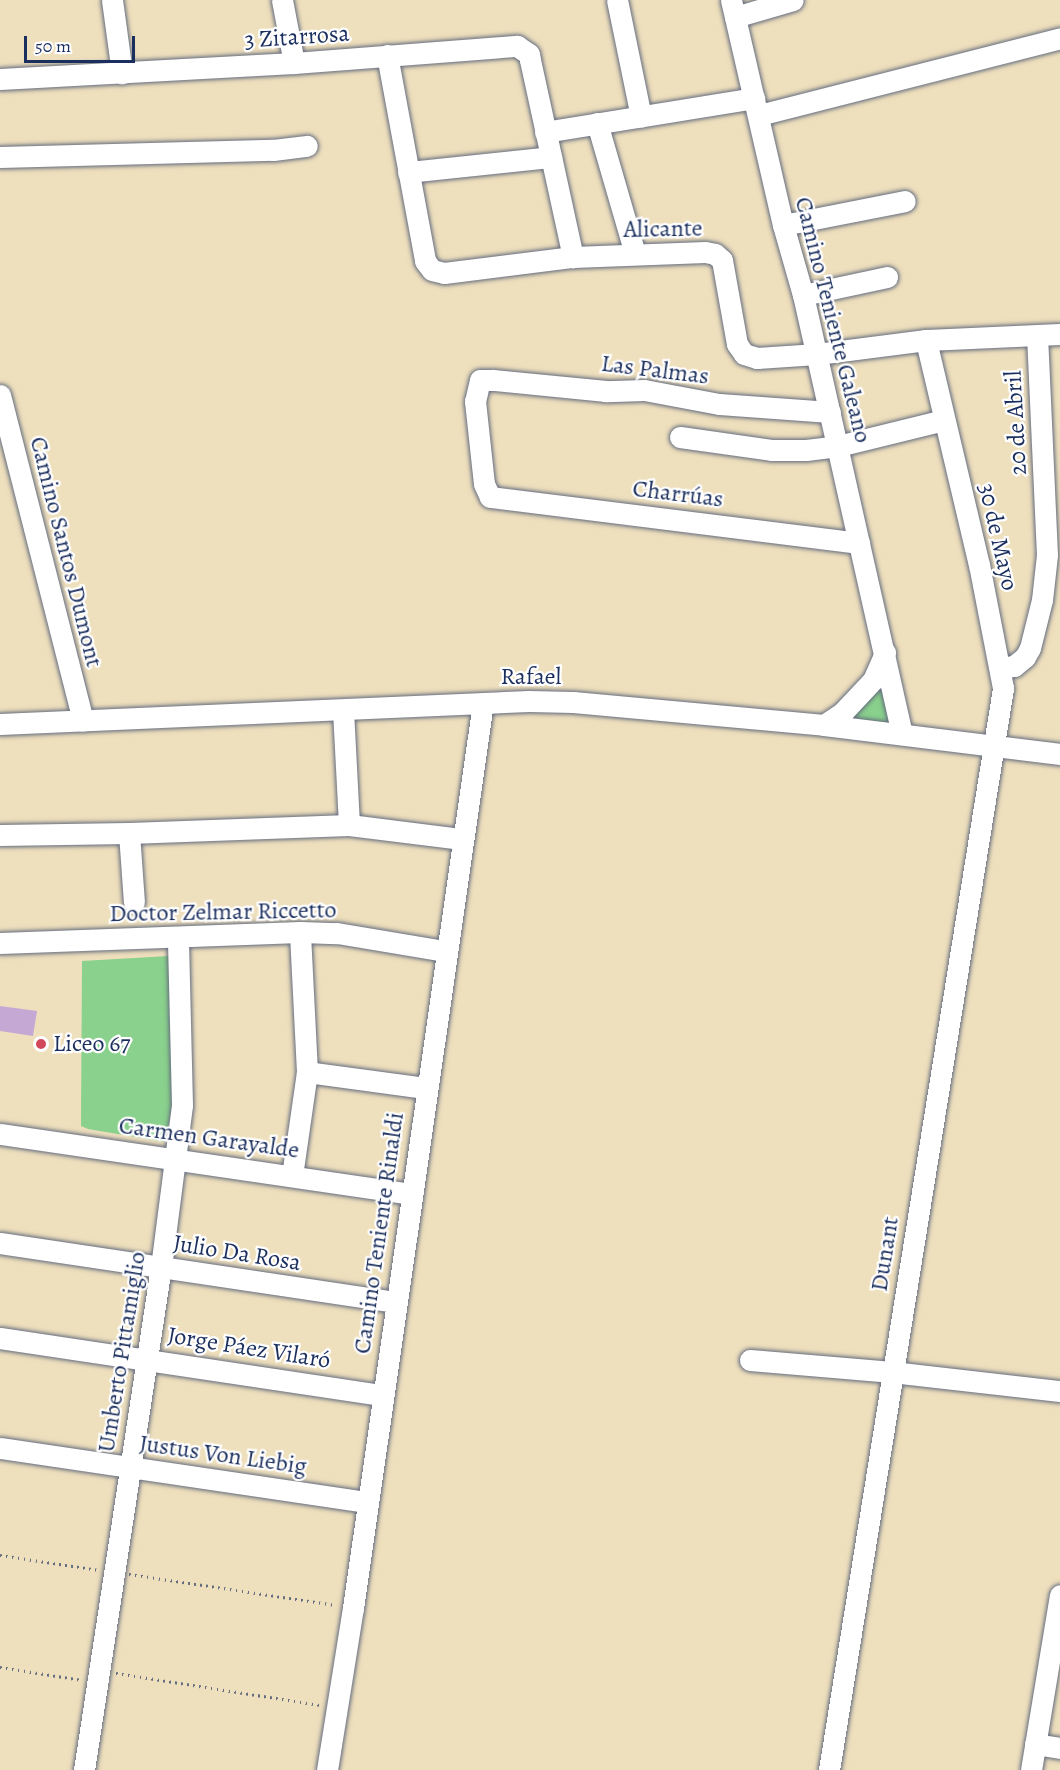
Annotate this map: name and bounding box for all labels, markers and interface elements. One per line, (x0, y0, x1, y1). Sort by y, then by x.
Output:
street label: 3 Zitarrosa (244, 19, 350, 55)
scale bar (27, 24, 138, 62)
text: 50 m (35, 34, 71, 58)
street label: Camino Teniente Galeano (789, 194, 877, 446)
street label: Alicante (623, 214, 703, 244)
street label: Las Palmas (599, 349, 711, 391)
street label: 20 de Abril (999, 370, 1033, 476)
street label: Camino Santos Dumont (23, 434, 109, 670)
street label: Charrúas (631, 474, 725, 514)
street label: 30 de Mayo (972, 481, 1024, 593)
street label: Rafael (501, 663, 561, 691)
street label: Doctor Zelmar Riccetto (109, 896, 337, 928)
place label: Liceo 67 (53, 1030, 130, 1058)
marker: Liceo 67 (34, 1037, 48, 1051)
street label: Camino Teniente Rinaldi (348, 1110, 410, 1356)
street label: Carmen Garayalde (117, 1111, 301, 1165)
street label: Dunant (865, 1215, 905, 1293)
street label: Julio Da Rosa (171, 1229, 303, 1277)
street label: Umberto Pittamiglio (92, 1250, 152, 1454)
street label: Jorge Páez Vilaró (166, 1321, 332, 1375)
street label: Justus Von Liebig (138, 1429, 308, 1481)

